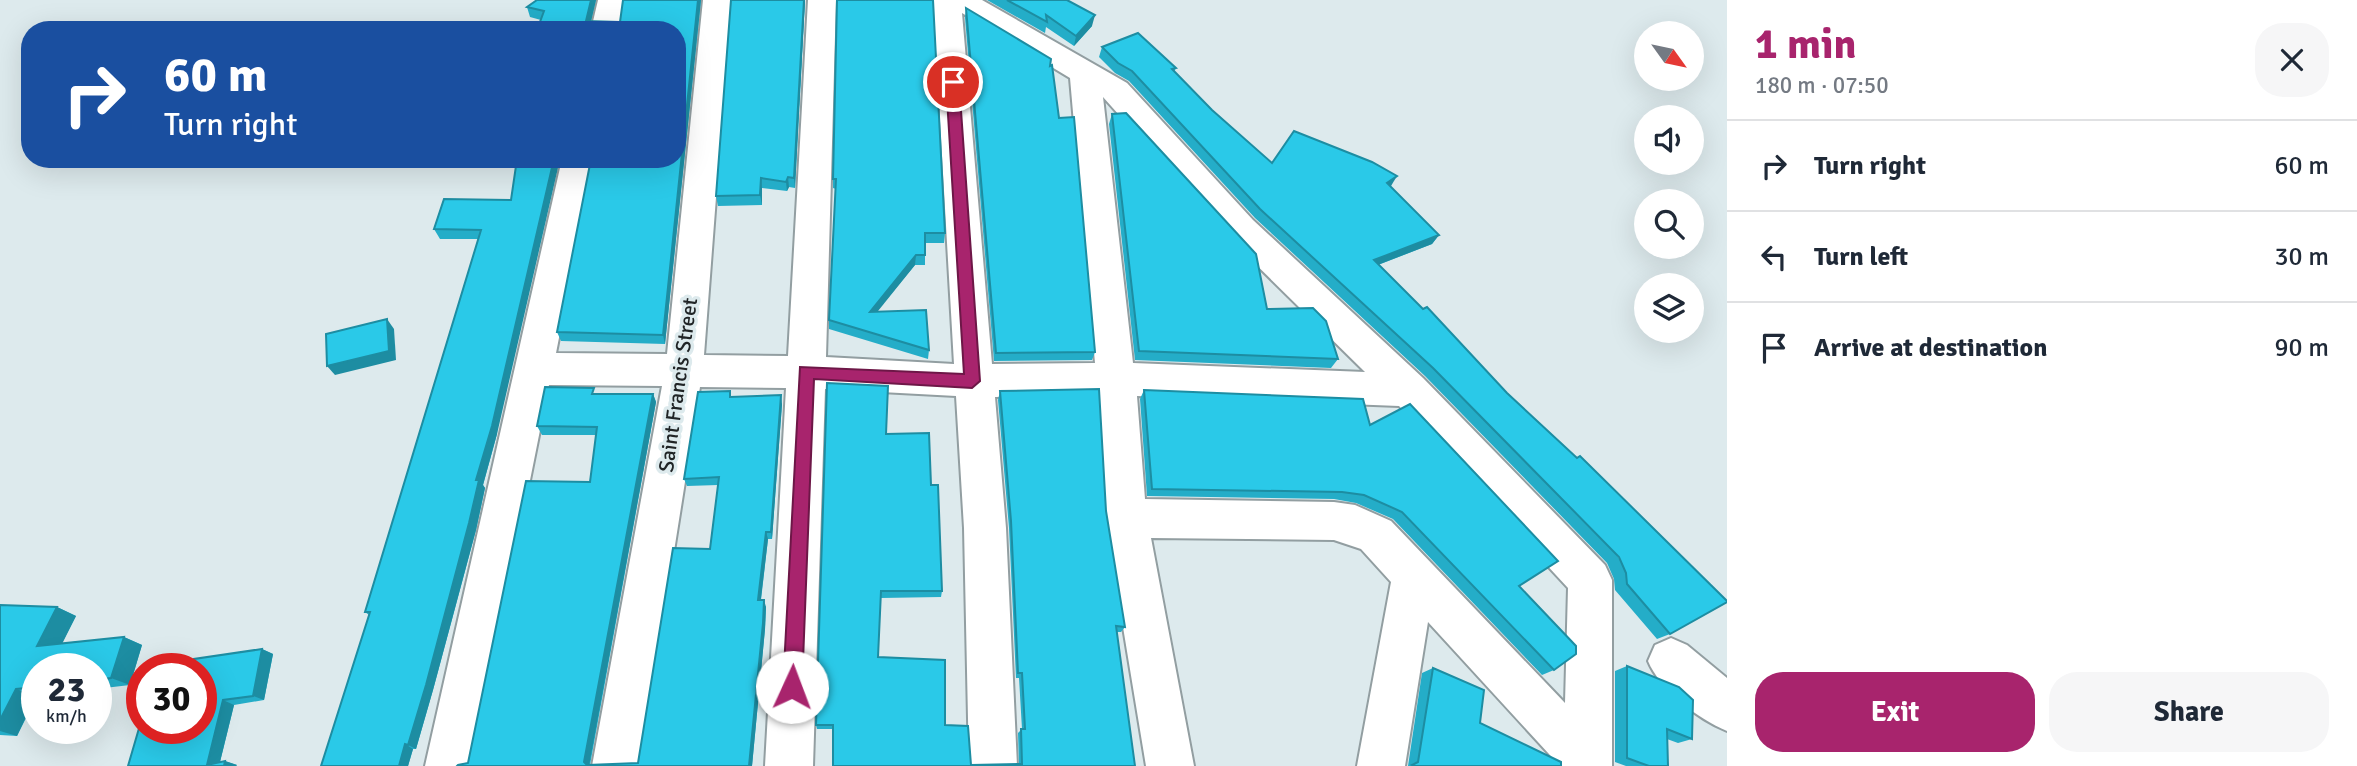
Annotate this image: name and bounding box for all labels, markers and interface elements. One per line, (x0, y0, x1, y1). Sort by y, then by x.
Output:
text: 1 min (1755, 19, 1856, 70)
north arrow (1634, 21, 1704, 91)
map controls (1634, 21, 1704, 343)
button: close (2255, 23, 2329, 97)
text: 60 m (164, 45, 267, 105)
icon: right (49, 49, 140, 140)
pin (923, 52, 983, 112)
icon: arrive (934, 63, 972, 101)
text: 180 m · 07:50 (1755, 71, 1889, 100)
text: Turn right (164, 105, 297, 144)
button: sound (1634, 105, 1704, 175)
icon: right (1755, 147, 1793, 185)
text: Turn right (1814, 150, 1926, 182)
text: 60 m (2274, 150, 2329, 182)
button: search (1634, 189, 1704, 259)
icon: left (1755, 238, 1793, 276)
text: Turn left (1814, 241, 1908, 273)
text: 30 m (2274, 241, 2329, 273)
button: layers (1634, 273, 1704, 343)
street label: Saint Francis Street (653, 296, 703, 474)
icon: arrive (1755, 329, 1793, 367)
text: Arrive at destination (1814, 332, 2047, 364)
text: 90 m (2274, 332, 2329, 364)
position arrow (755, 650, 829, 724)
speed limit sign: 30 (126, 653, 217, 744)
text: 23 (48, 668, 85, 711)
button: Exit (1755, 672, 2035, 752)
button: Share (2049, 672, 2329, 752)
text: km/h (46, 705, 87, 727)

